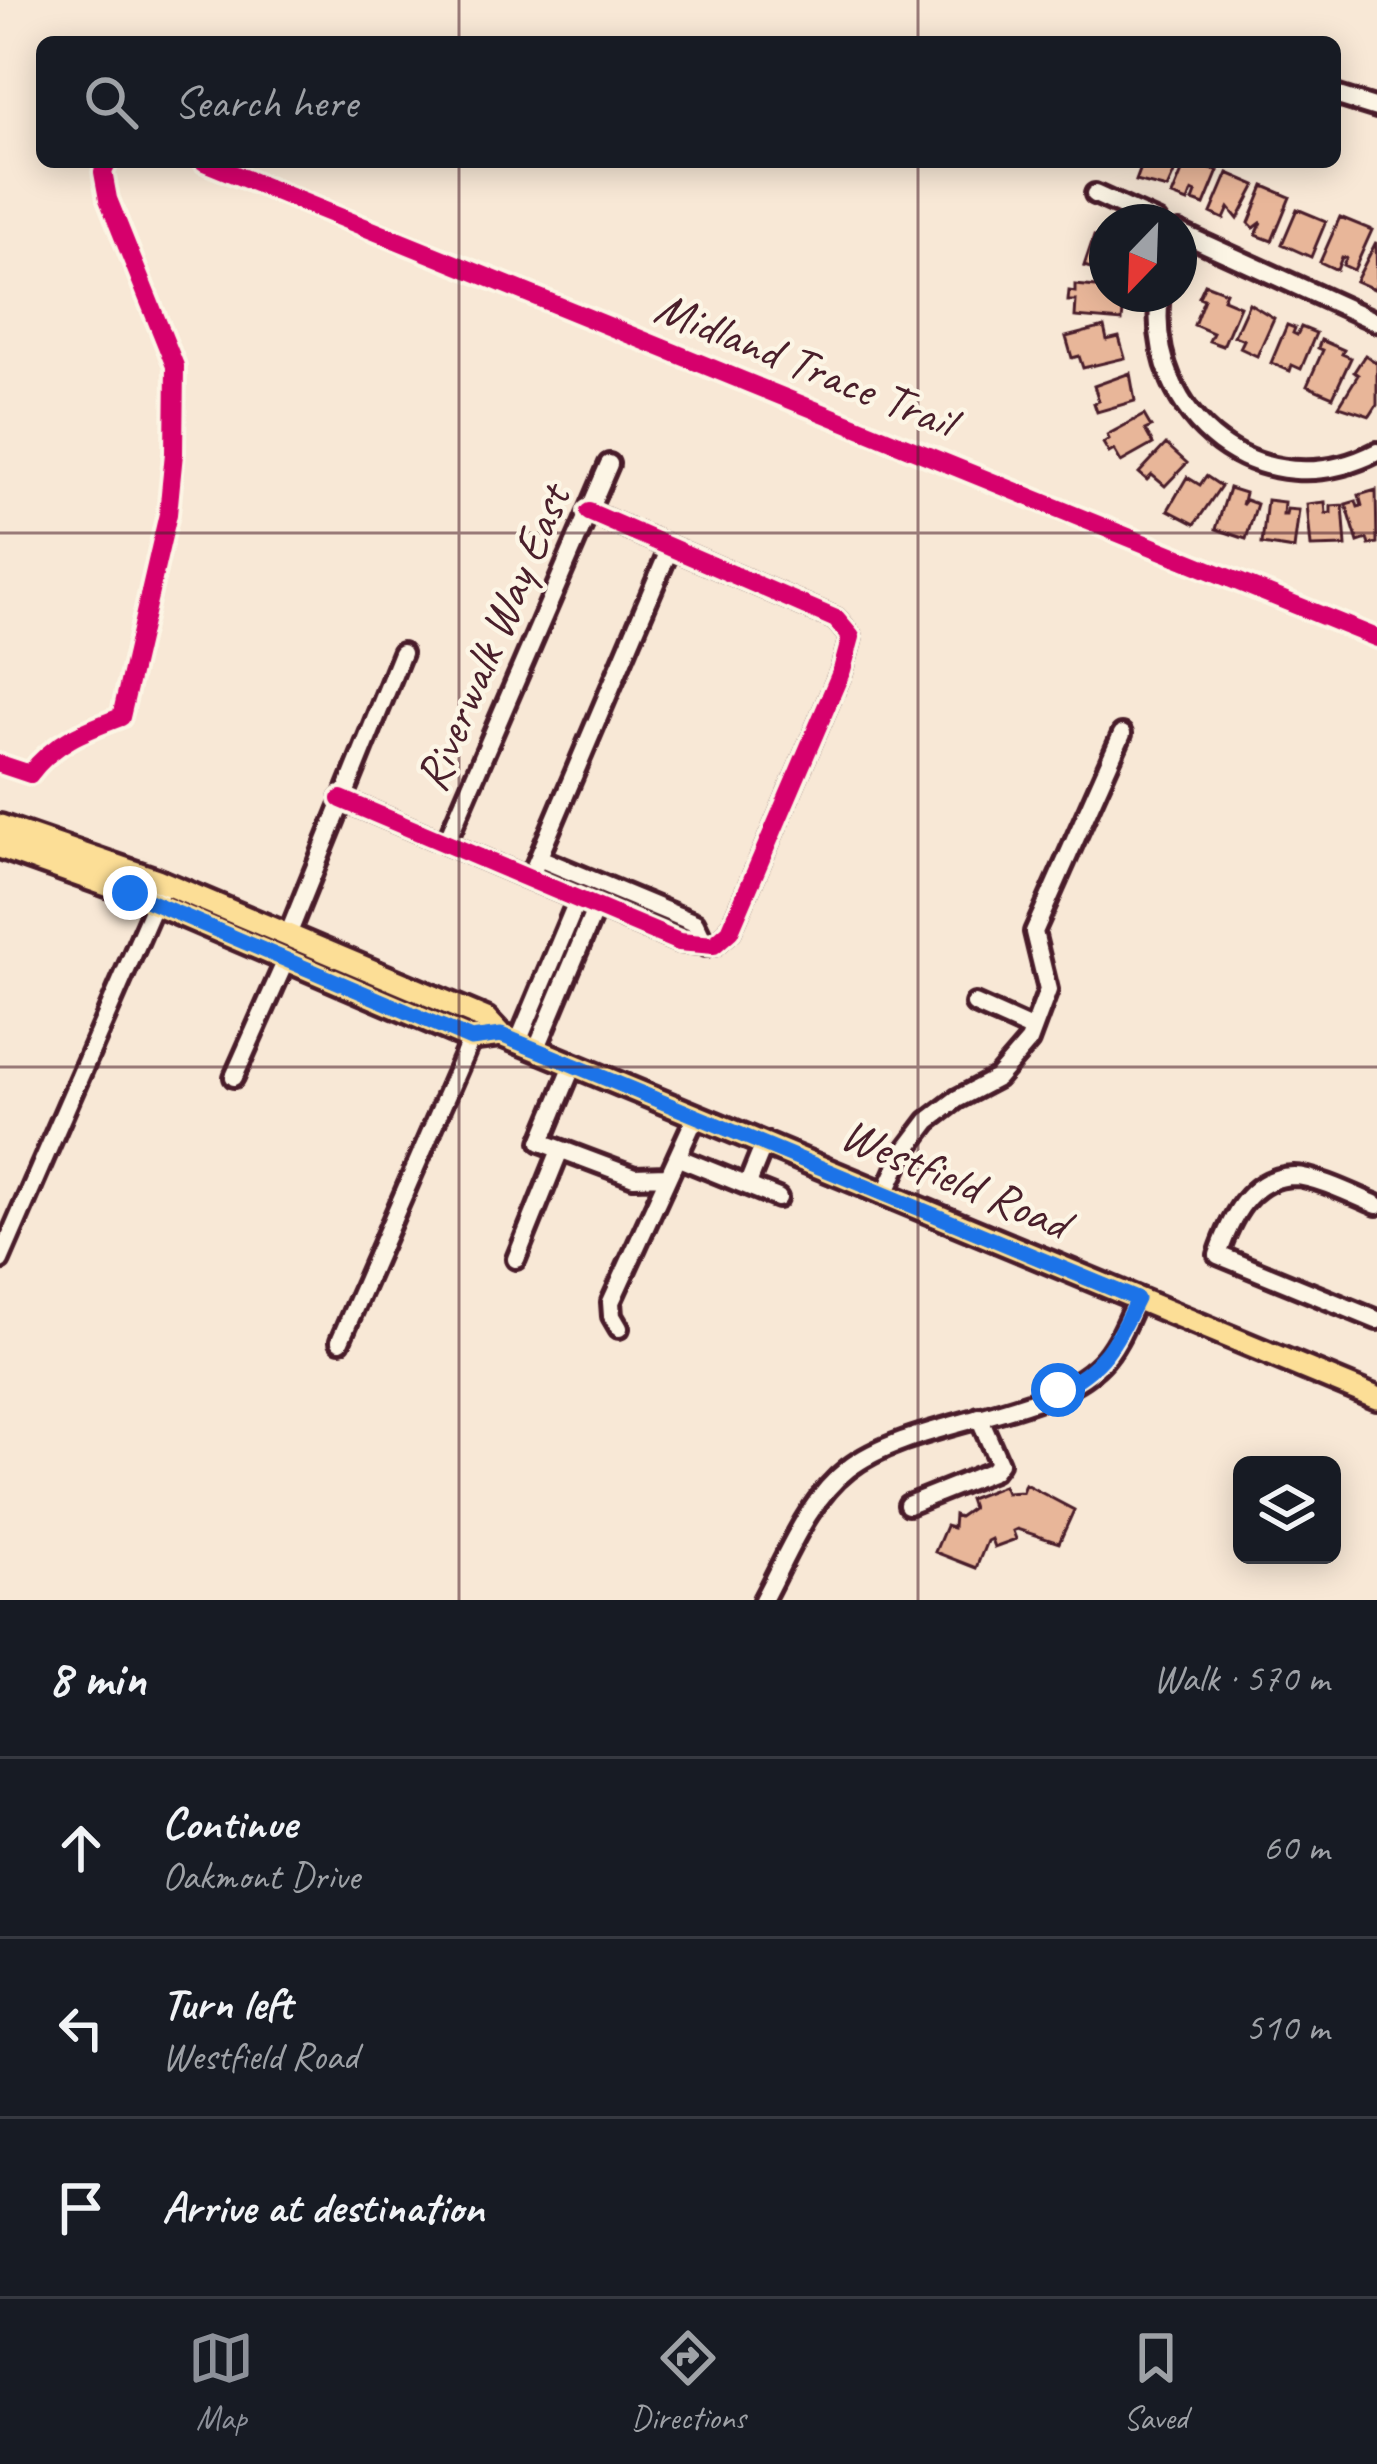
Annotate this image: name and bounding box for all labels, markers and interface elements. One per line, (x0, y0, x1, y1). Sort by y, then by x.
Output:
search box (36, 36, 1341, 168)
icon: search (78, 69, 144, 135)
text: Search here (174, 74, 357, 131)
north arrow (1089, 204, 1197, 312)
street label: Midland Trace Trail (647, 277, 971, 454)
street label: Riverwalk Way East (401, 472, 585, 800)
route end (103, 866, 157, 920)
street label: Westfield Road (832, 1103, 1084, 1256)
route start (1031, 1363, 1085, 1417)
map controls (1233, 1456, 1341, 1564)
button: layers (1233, 1456, 1341, 1564)
text: 8 min (48, 1646, 146, 1710)
text: Walk · 570 m (1153, 1654, 1329, 1703)
text: Continue (162, 1795, 296, 1852)
icon: ahead (48, 1815, 114, 1881)
text: 60 m (1263, 1823, 1329, 1872)
text: Oakmont Drive (162, 1852, 360, 1901)
text: Turn left (162, 1975, 292, 2032)
icon: left (48, 1995, 114, 2061)
text: 510 m (1245, 2003, 1329, 2052)
text: Westfield Road (162, 2032, 358, 2081)
icon: arrive (48, 2175, 114, 2241)
text: Arrive at destination (162, 2179, 484, 2236)
tab: Map (188, 2325, 254, 2439)
tab: Directions (631, 2325, 746, 2439)
tab: Saved (1123, 2325, 1189, 2439)

